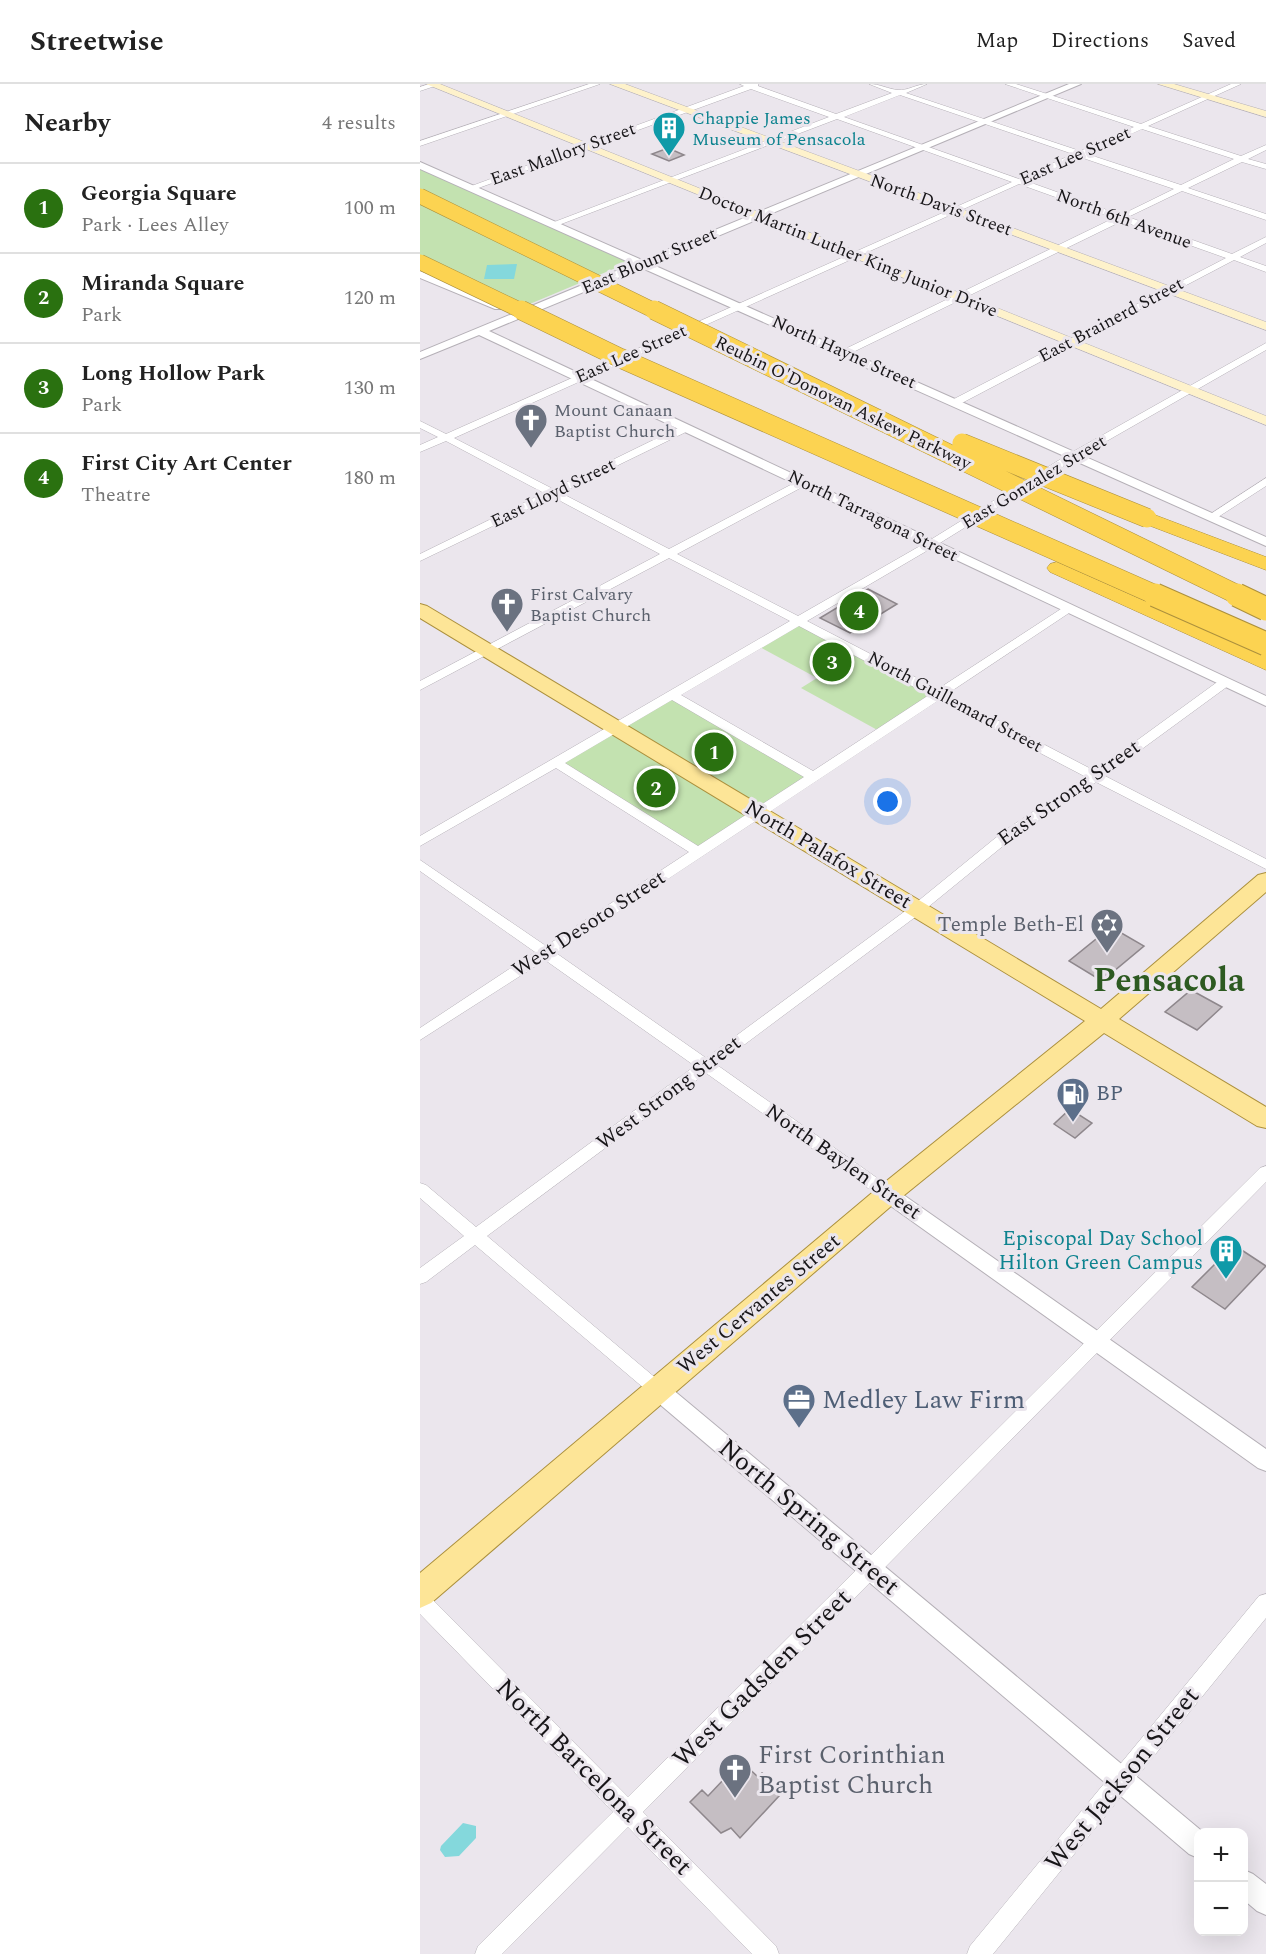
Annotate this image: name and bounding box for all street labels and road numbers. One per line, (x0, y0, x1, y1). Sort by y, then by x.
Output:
street label: East Mallory Street (487, 115, 639, 193)
street label: East Lee Street (1015, 119, 1135, 193)
street label: North Davis Street (866, 167, 1016, 243)
street label: Doctor Martin Luther King Junior Drive (694, 179, 1002, 325)
street label: North 6th Avenue (1052, 182, 1196, 256)
street label: East Blount Street (577, 220, 721, 302)
street label: East Brainerd Street (1034, 270, 1188, 370)
street label: North Hayne Street (768, 308, 920, 396)
street label: East Lee Street (571, 317, 691, 391)
street label: Reubin O'Donovan Askew Parkway (710, 329, 977, 478)
street label: East Gonzalez Street (956, 428, 1112, 536)
street label: East Lloyd Street (486, 451, 620, 535)
street label: North Tarragona Street (783, 463, 963, 569)
street label: North Guillemard Street (863, 644, 1047, 760)
street label: East Strong Street (991, 732, 1147, 854)
street label: North Palafox Street (738, 792, 918, 918)
street label: West Desoto Street (506, 862, 672, 986)
street label: West Strong Street (590, 1028, 748, 1158)
street label: North Baylen Street (758, 1096, 928, 1228)
street label: West Cervantes Street (670, 1226, 848, 1382)
street label: North Spring Street (709, 1429, 909, 1605)
street label: West Gadsden Street (663, 1579, 861, 1777)
street label: North Barcelona Street (486, 1669, 702, 1885)
street label: West Jackson Street (1035, 1678, 1209, 1880)

